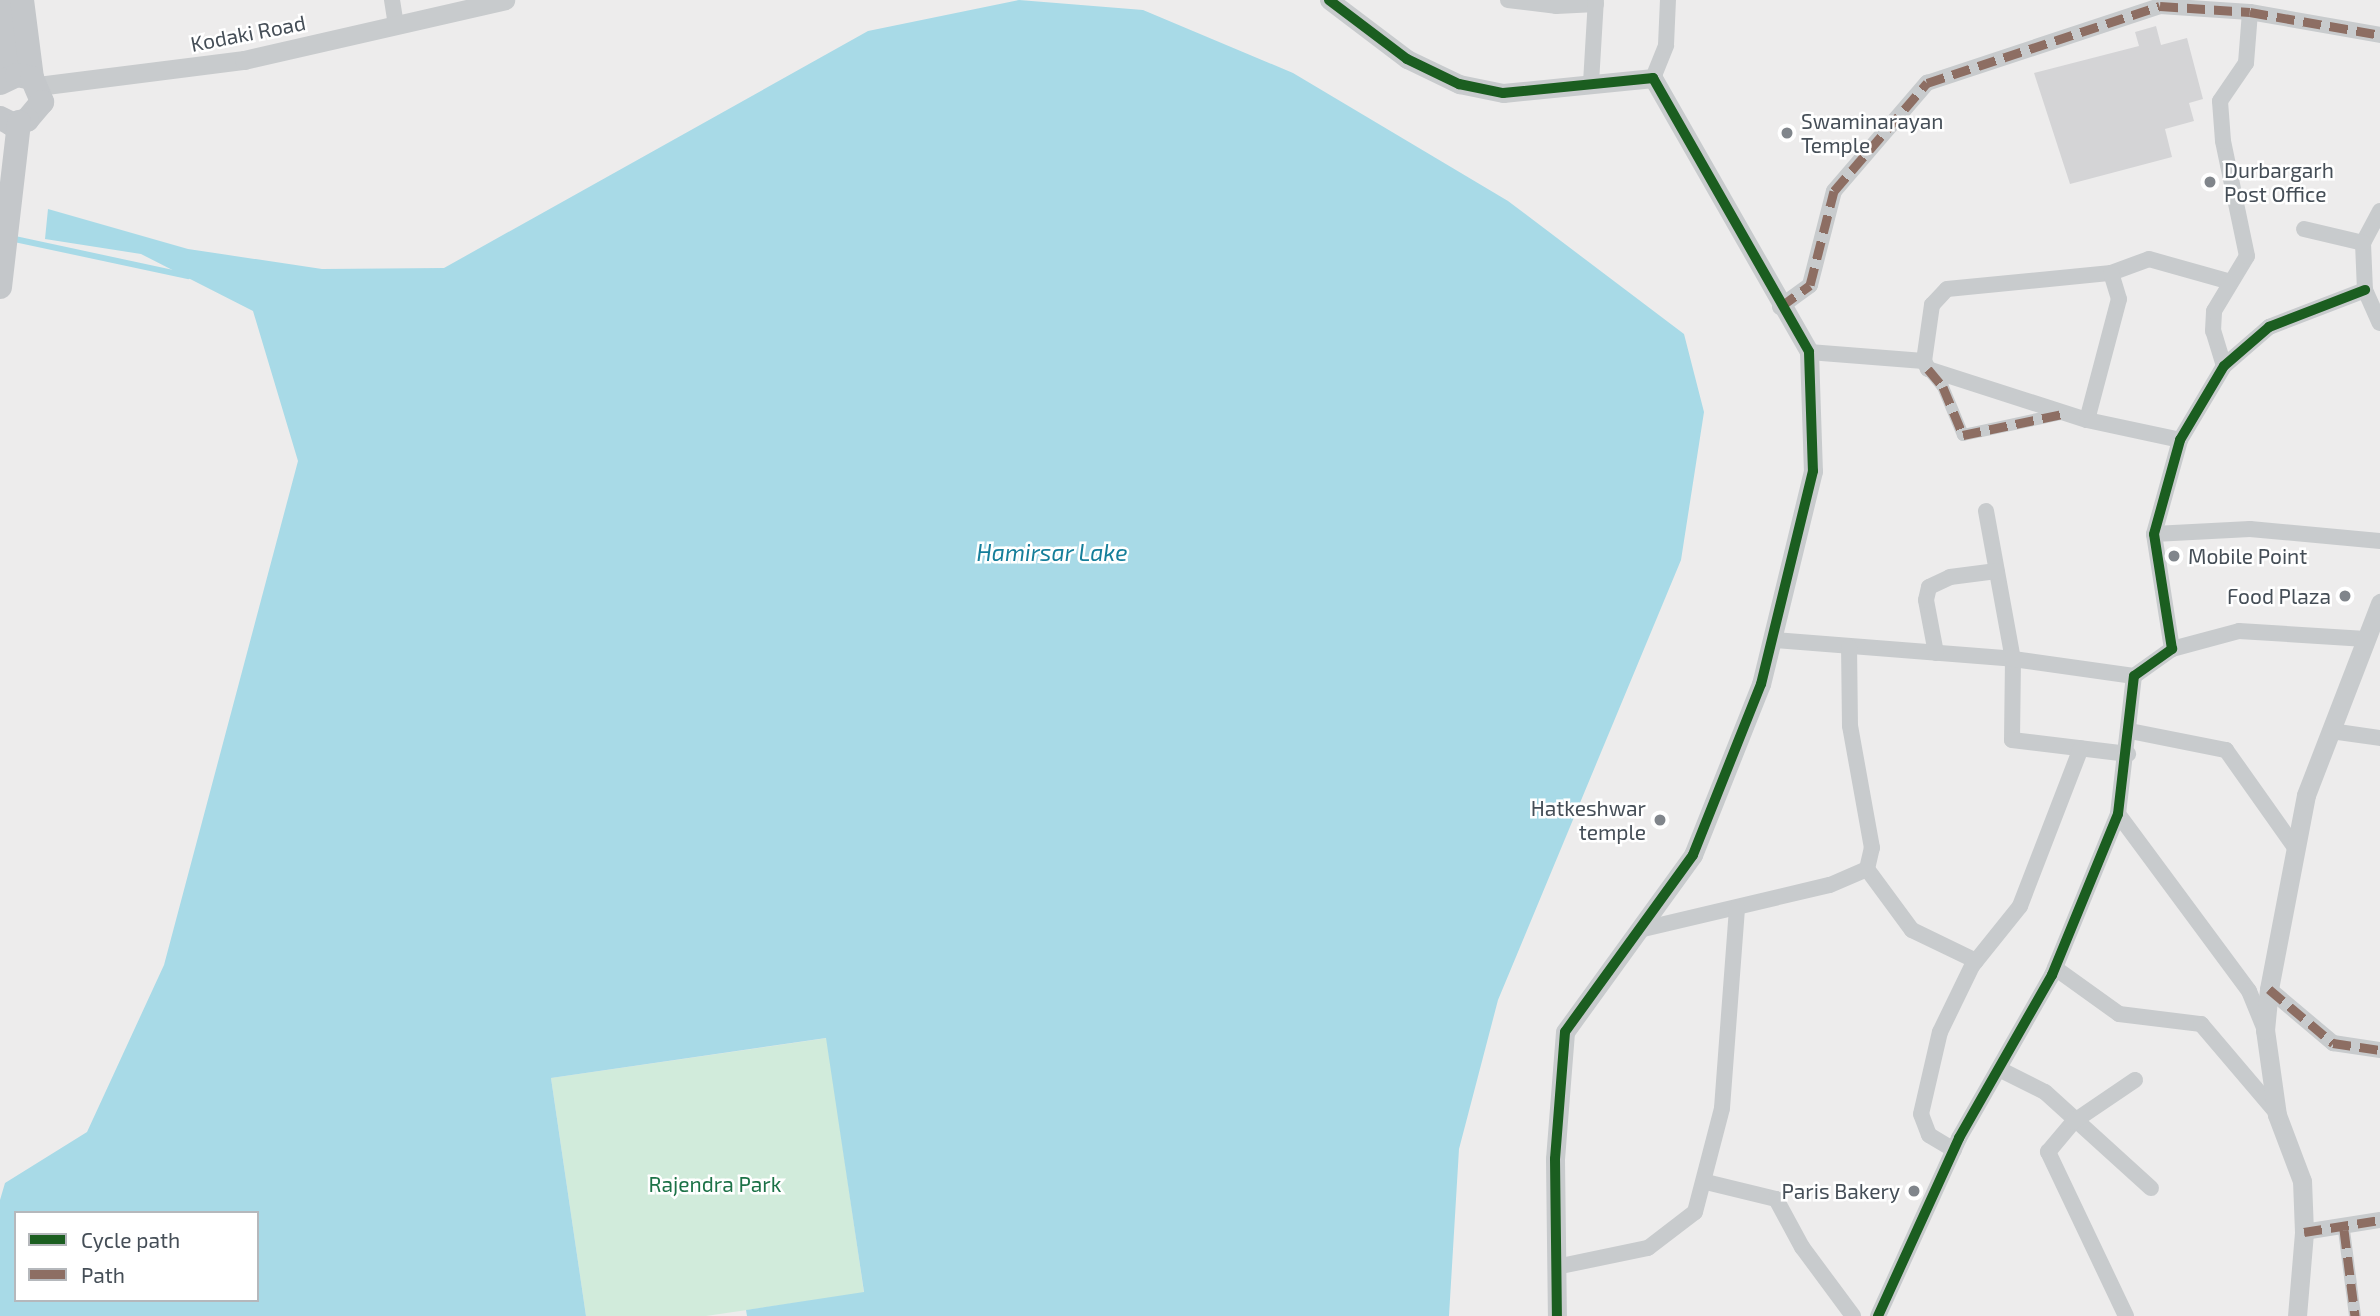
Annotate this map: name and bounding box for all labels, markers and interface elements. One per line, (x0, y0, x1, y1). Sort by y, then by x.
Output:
street label: Kodaki Road (188, 10, 308, 56)
place label: Swaminarayan Temple (1801, 108, 1943, 158)
marker: Swaminarayan Temple (1779, 125, 1795, 141)
place label: Durbargarh Post Office (2224, 157, 2334, 207)
marker: Durbargarh Post Office (2202, 174, 2218, 190)
water label: Hamirsar Lake (976, 538, 1128, 566)
place label: Mobile Point (2188, 543, 2307, 569)
marker: Mobile Point (2166, 548, 2182, 564)
place label: Food Plaza (2227, 583, 2331, 609)
marker: Food Plaza (2337, 588, 2353, 604)
place label: Hatkeshwar temple (1531, 795, 1646, 845)
marker: Hatkeshwar temple (1652, 812, 1668, 828)
park label: Rajendra Park (649, 1171, 781, 1197)
place label: Paris Bakery (1781, 1178, 1900, 1204)
marker: Paris Bakery (1906, 1183, 1922, 1199)
legend (14, 1211, 259, 1302)
text: Cycle path (81, 1227, 180, 1252)
text: Path (81, 1262, 125, 1287)

